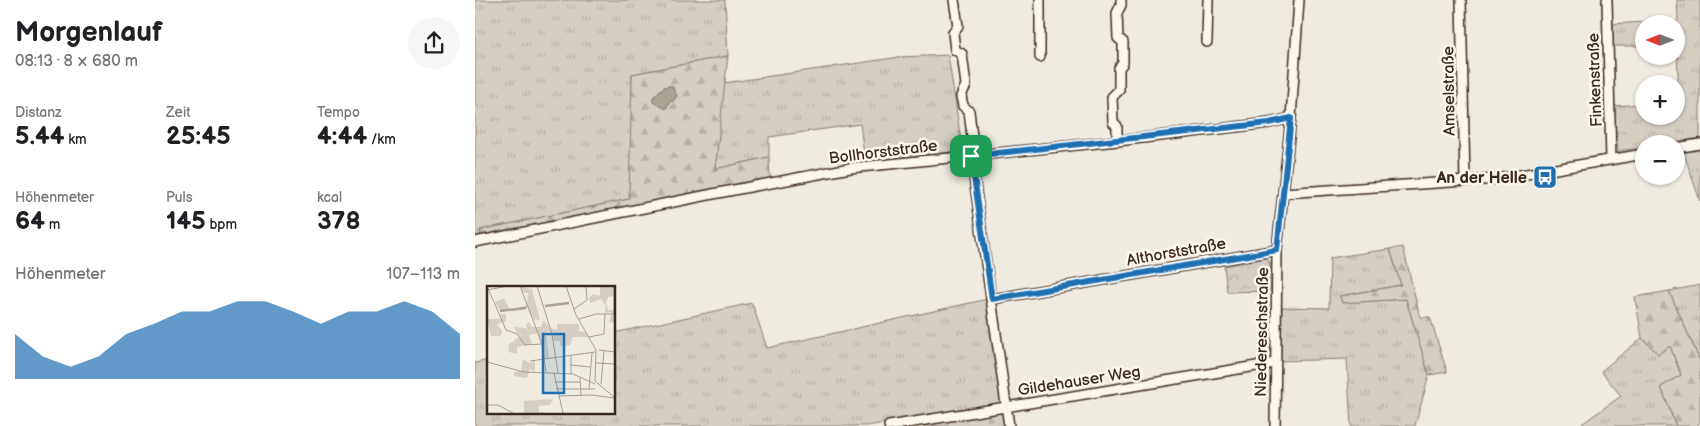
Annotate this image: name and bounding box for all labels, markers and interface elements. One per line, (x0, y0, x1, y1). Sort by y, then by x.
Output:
north arrow (1635, 15, 1685, 65)
map controls (1635, 15, 1685, 185)
text: Morgenlauf (15, 16, 162, 49)
button: share (408, 17, 460, 69)
street label: Finkenstraße (1584, 32, 1607, 127)
street label: Amselstraße (1439, 45, 1460, 136)
text: 08:13 · 8 × 680 m (15, 52, 138, 71)
button: + (1635, 75, 1685, 125)
text: Distanz (15, 104, 62, 121)
text: Zeit (166, 104, 190, 121)
text: Tempo (317, 104, 360, 121)
text: 5.44 (15, 121, 64, 152)
text: 25:45 (166, 121, 231, 152)
text: 4:44 (317, 121, 367, 152)
text: km (64, 131, 87, 148)
text: /km (367, 131, 396, 148)
pin (950, 135, 992, 177)
button: − (1635, 135, 1685, 185)
street label: Bollhorststraße (828, 136, 939, 169)
icon: arrive (957, 142, 985, 170)
bus stop icon: An der Helle (1532, 164, 1558, 190)
place label: An der Helle (1436, 169, 1527, 188)
text: Höhenmeter (15, 189, 94, 206)
text: Puls (166, 189, 193, 206)
text: kcal (317, 189, 342, 206)
text: 64 (15, 206, 45, 237)
text: 145 (166, 206, 206, 237)
text: 378 (317, 206, 360, 237)
text: m (45, 216, 60, 233)
text: bpm (206, 216, 237, 233)
street label: Althorststraße (1125, 234, 1228, 271)
text: Höhenmeter (15, 265, 105, 284)
text: 107–113 m (386, 265, 460, 284)
street label: Niedereschstraße (1252, 266, 1273, 397)
inset map (487, 286, 615, 414)
street label: Gildehauser Weg (1017, 362, 1142, 401)

